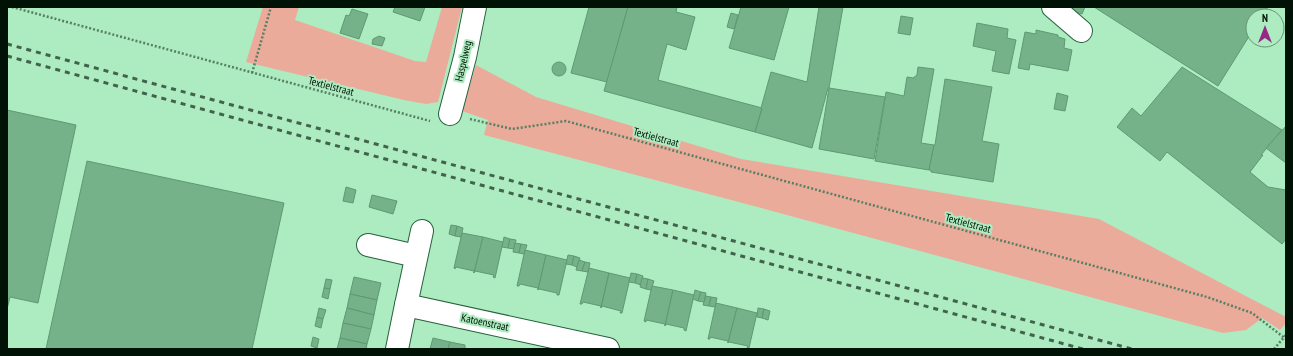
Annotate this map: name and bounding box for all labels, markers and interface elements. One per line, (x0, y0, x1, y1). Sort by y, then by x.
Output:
north arrow (1245, 8, 1285, 48)
text: N (1262, 11, 1268, 25)
street label: Haspelweg (452, 39, 475, 83)
street label: Textielstraat (307, 73, 355, 99)
street label: Textielstraat (632, 124, 680, 150)
street label: Textielstraat (944, 210, 992, 236)
street label: Katoenstraat (460, 310, 510, 334)

